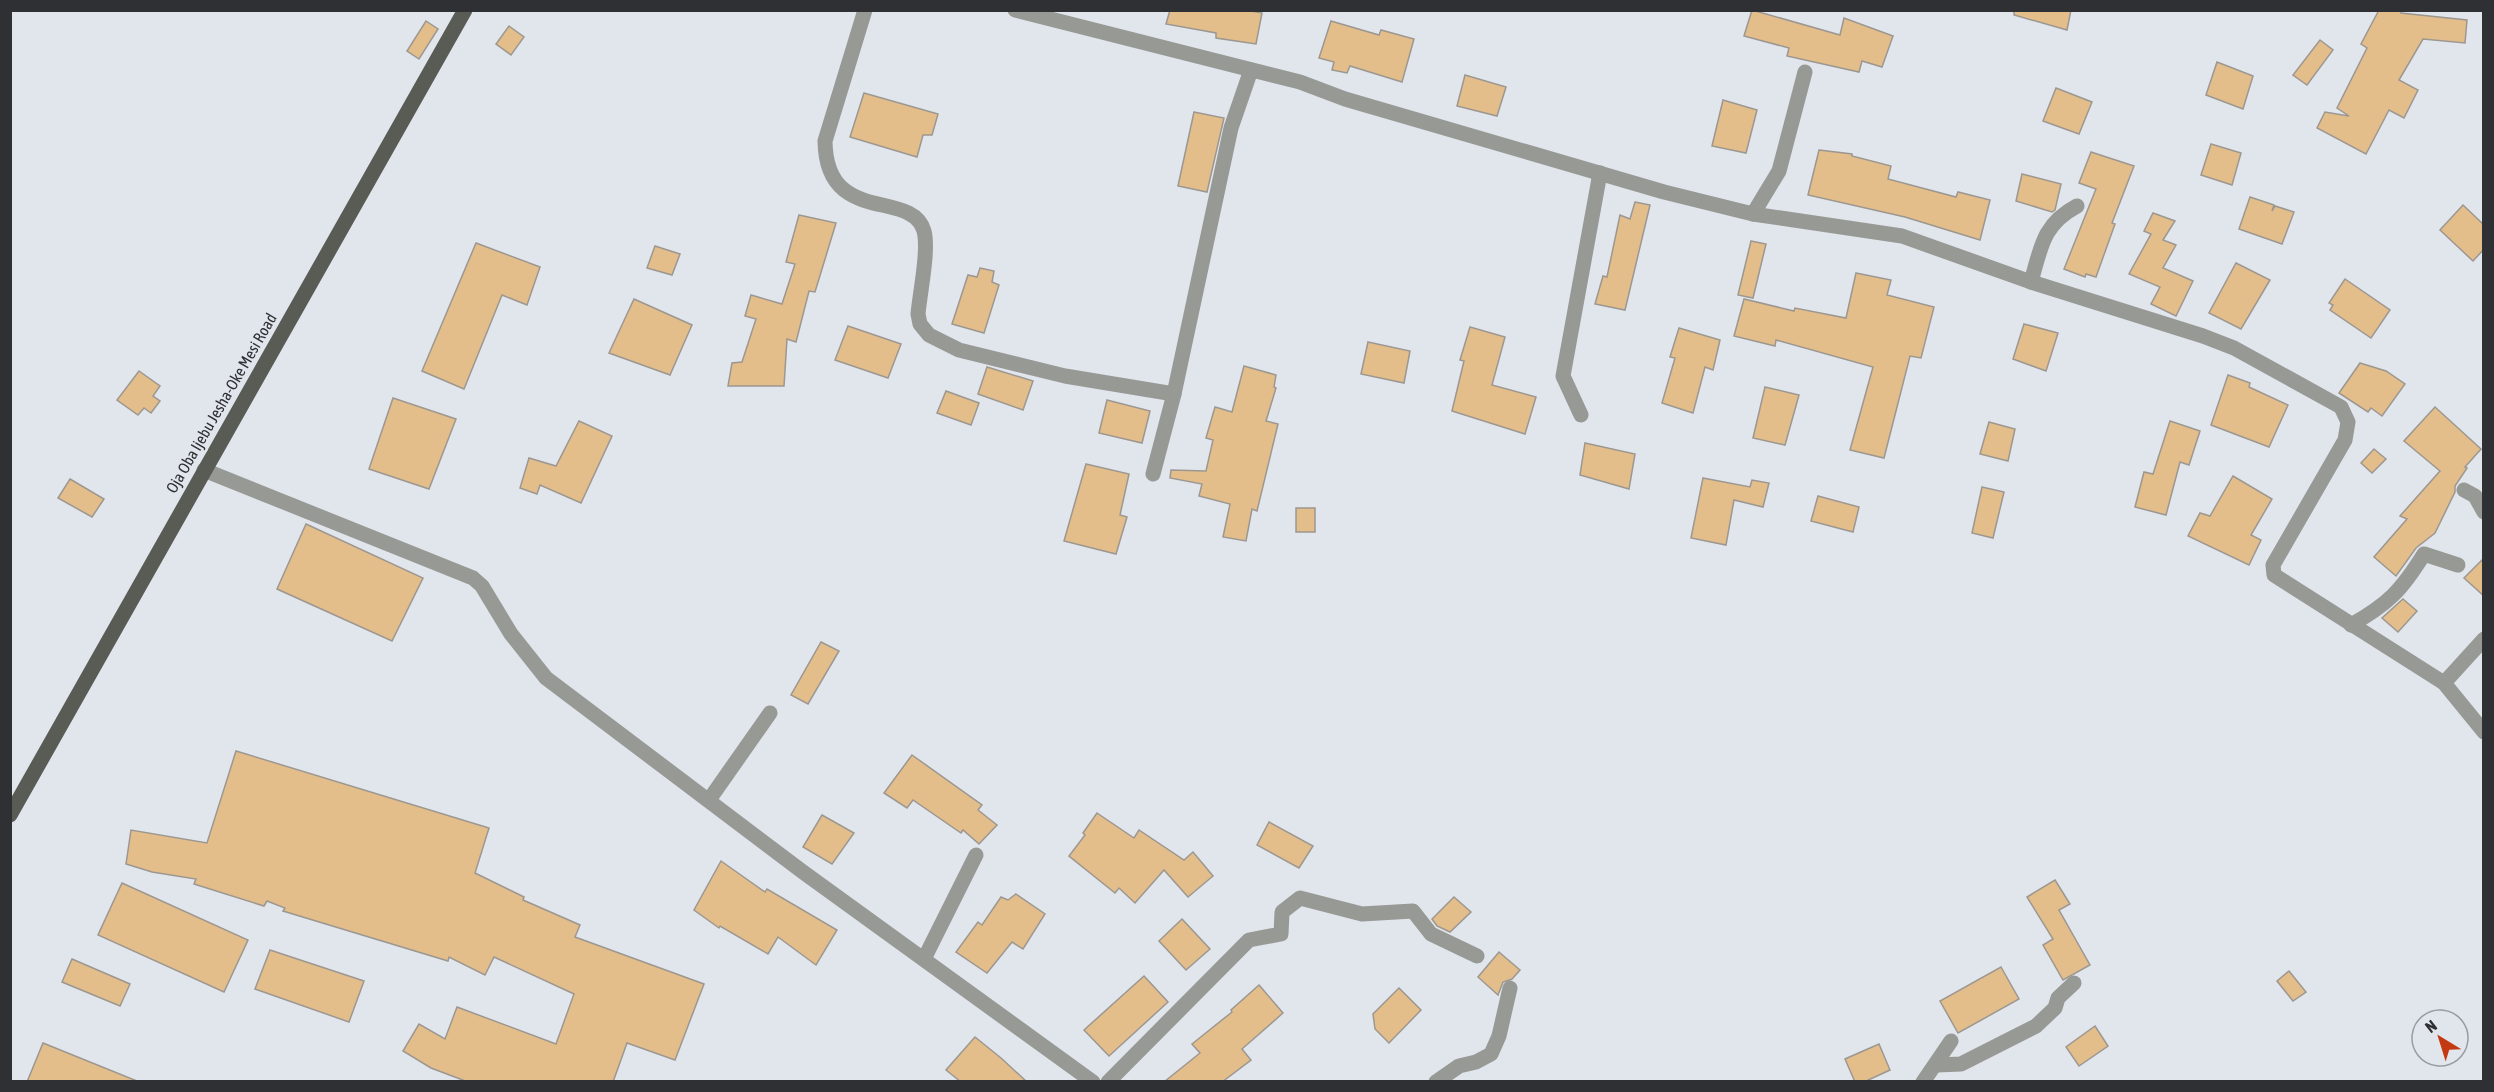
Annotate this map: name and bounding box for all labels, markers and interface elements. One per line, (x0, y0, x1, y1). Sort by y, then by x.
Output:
street label: Oja Oba Ijebu Jesha-Oke Mesi Road (162, 310, 281, 497)
north arrow (2410, 1008, 2470, 1068)
text: N (2421, 1016, 2440, 1036)

